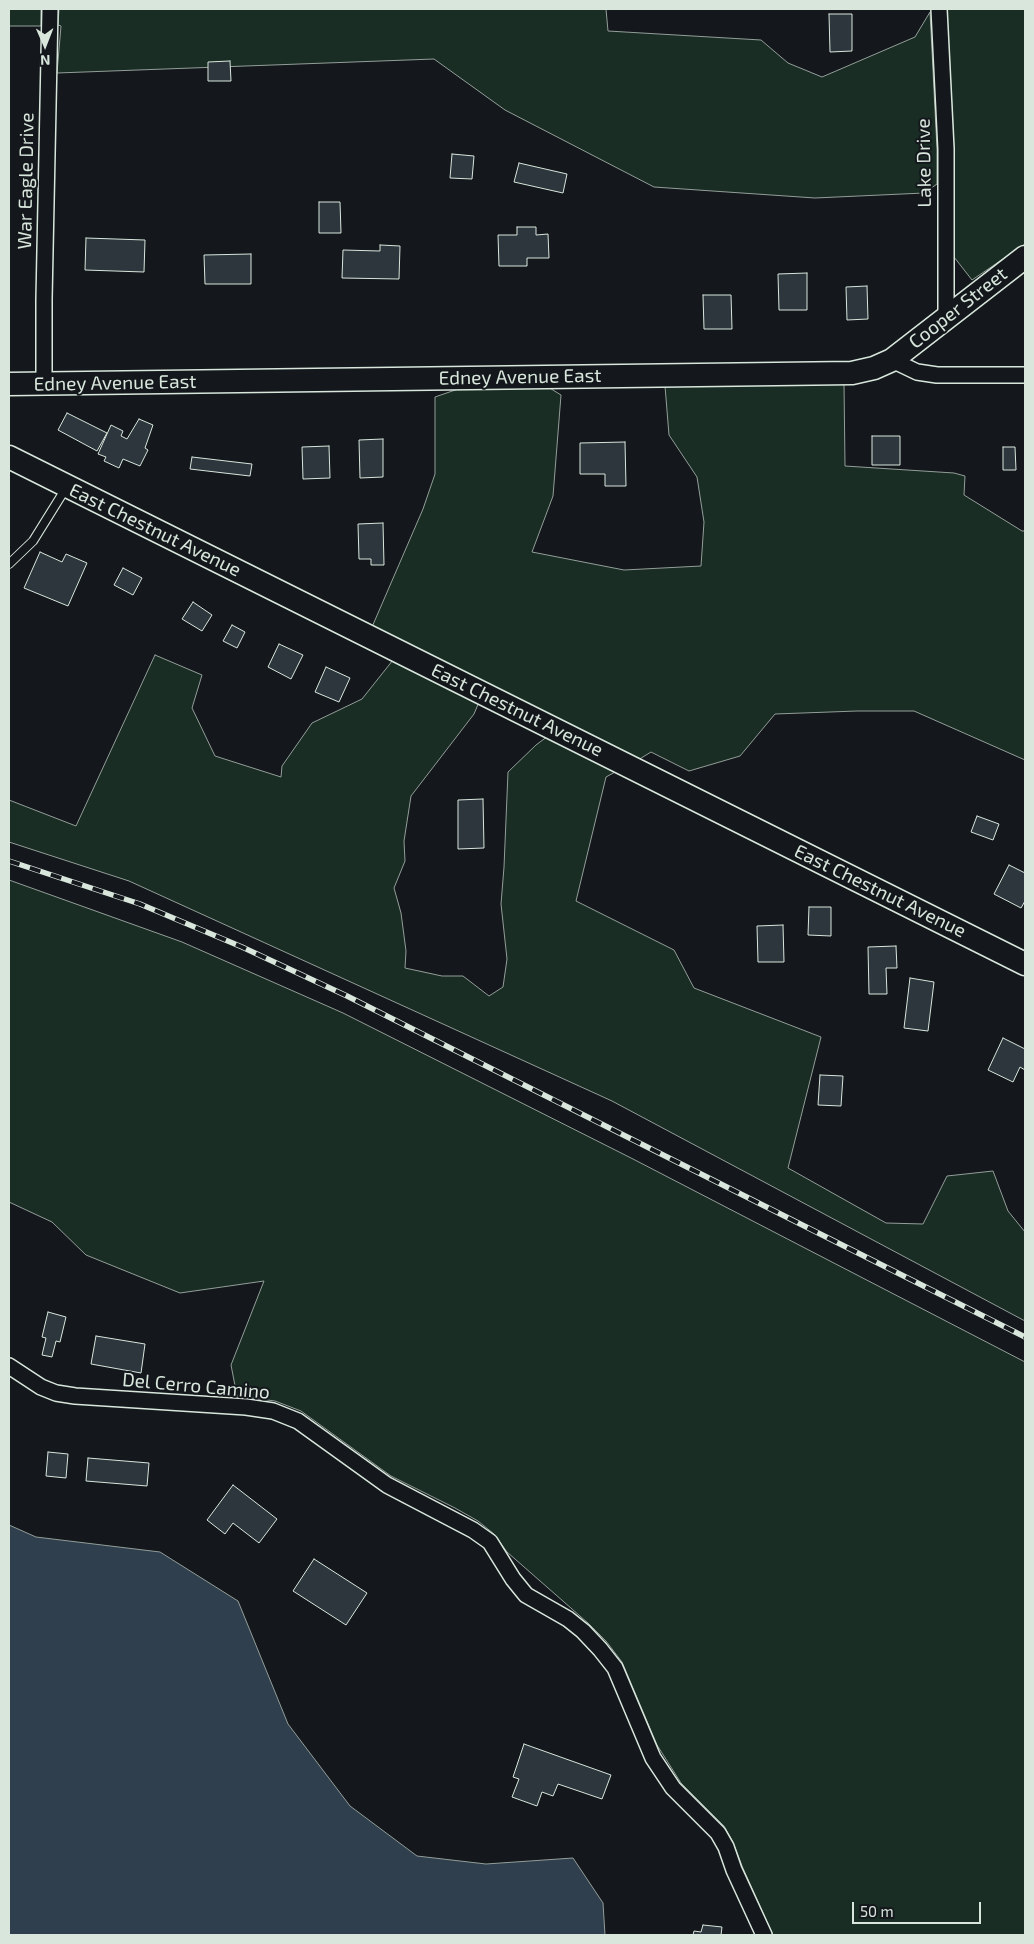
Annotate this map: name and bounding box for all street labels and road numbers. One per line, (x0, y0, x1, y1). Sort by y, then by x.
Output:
street label: War Eagle Drive (13, 112, 39, 250)
street label: Lake Drive (912, 118, 936, 208)
street label: Cooper Street (904, 263, 1012, 353)
street label: Edney Avenue East (438, 364, 602, 390)
street label: Edney Avenue East (33, 370, 197, 396)
street label: East Chestnut Avenue (65, 479, 245, 581)
street label: East Chestnut Avenue (427, 659, 607, 761)
street label: East Chestnut Avenue (790, 840, 970, 942)
street label: Del Cerro Camino (121, 1368, 271, 1404)

